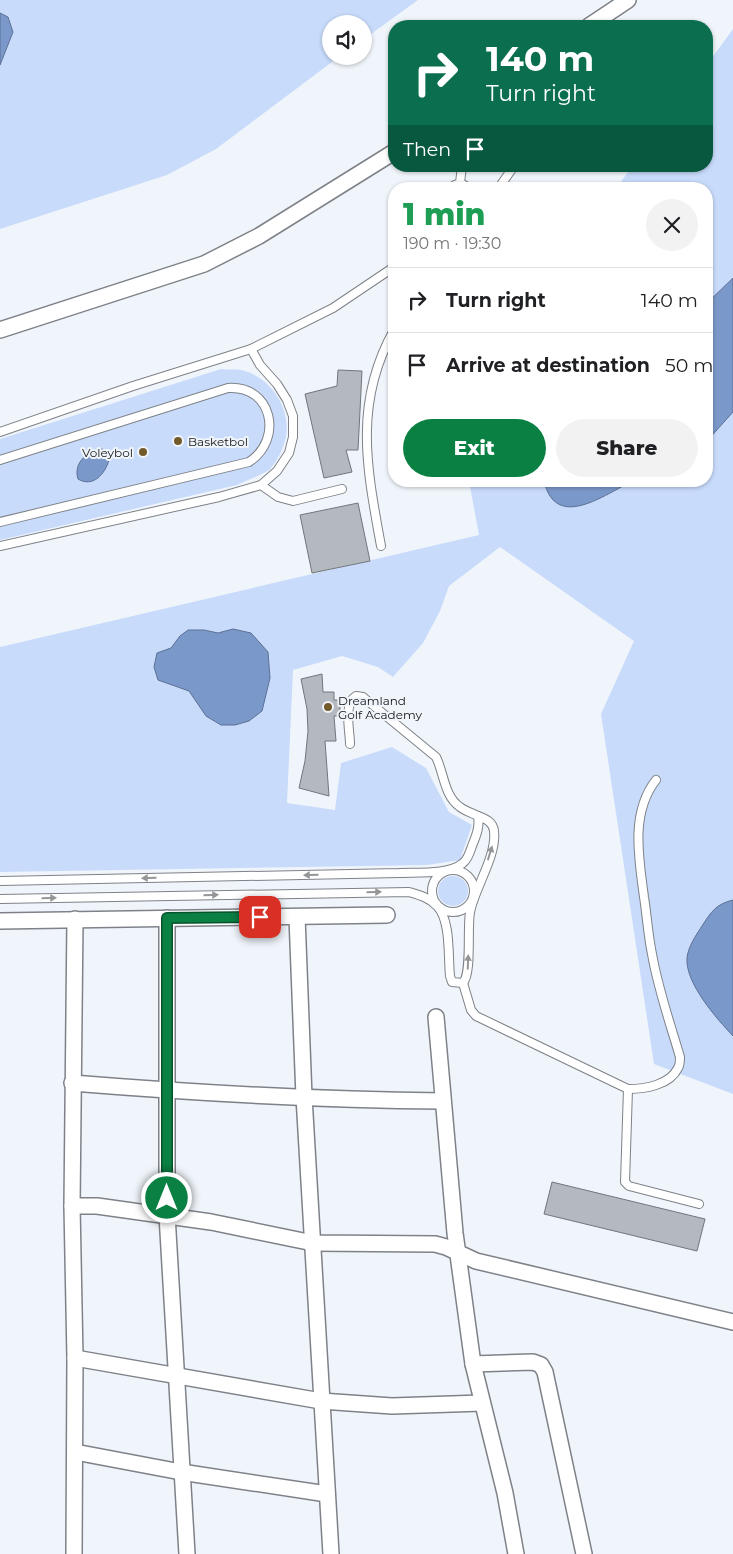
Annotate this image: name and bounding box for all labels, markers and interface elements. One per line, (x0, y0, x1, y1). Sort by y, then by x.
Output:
map controls (322, 15, 372, 65)
button: sound (322, 15, 372, 65)
text: 140 m (486, 37, 594, 80)
icon: right (403, 40, 468, 105)
text: Turn right (486, 80, 596, 107)
icon: arrive (461, 135, 489, 163)
text: Then (403, 138, 451, 161)
text: 1 min (403, 196, 486, 233)
button: close (646, 199, 698, 251)
text: 190 m · 19:30 (403, 234, 501, 253)
icon: right (403, 286, 431, 314)
text: Turn right (446, 289, 546, 312)
text: 140 m (641, 289, 698, 312)
icon: arrive (403, 351, 431, 379)
text: Arrive at destination (446, 354, 650, 377)
text: 50 m (665, 354, 713, 377)
button: Exit (403, 419, 546, 477)
button: Share (556, 419, 698, 477)
place label: Basketbol (188, 434, 248, 449)
marker: Basketbol (172, 435, 184, 447)
place label: Voleybol (82, 445, 133, 460)
marker: Voleybol (137, 446, 149, 458)
place label: Dreamland Golf Academy (338, 693, 423, 722)
marker: Dreamland Golf Academy (322, 701, 334, 713)
one-way arrow (487, 845, 495, 860)
one-way arrow (303, 871, 319, 879)
one-way arrow (140, 875, 156, 883)
one-way arrow (366, 888, 382, 896)
one-way arrow (203, 891, 219, 899)
one-way arrow (41, 894, 57, 902)
pin (239, 896, 281, 938)
icon: arrive (246, 903, 274, 931)
one-way arrow (464, 954, 472, 970)
position arrow (140, 1171, 192, 1223)

